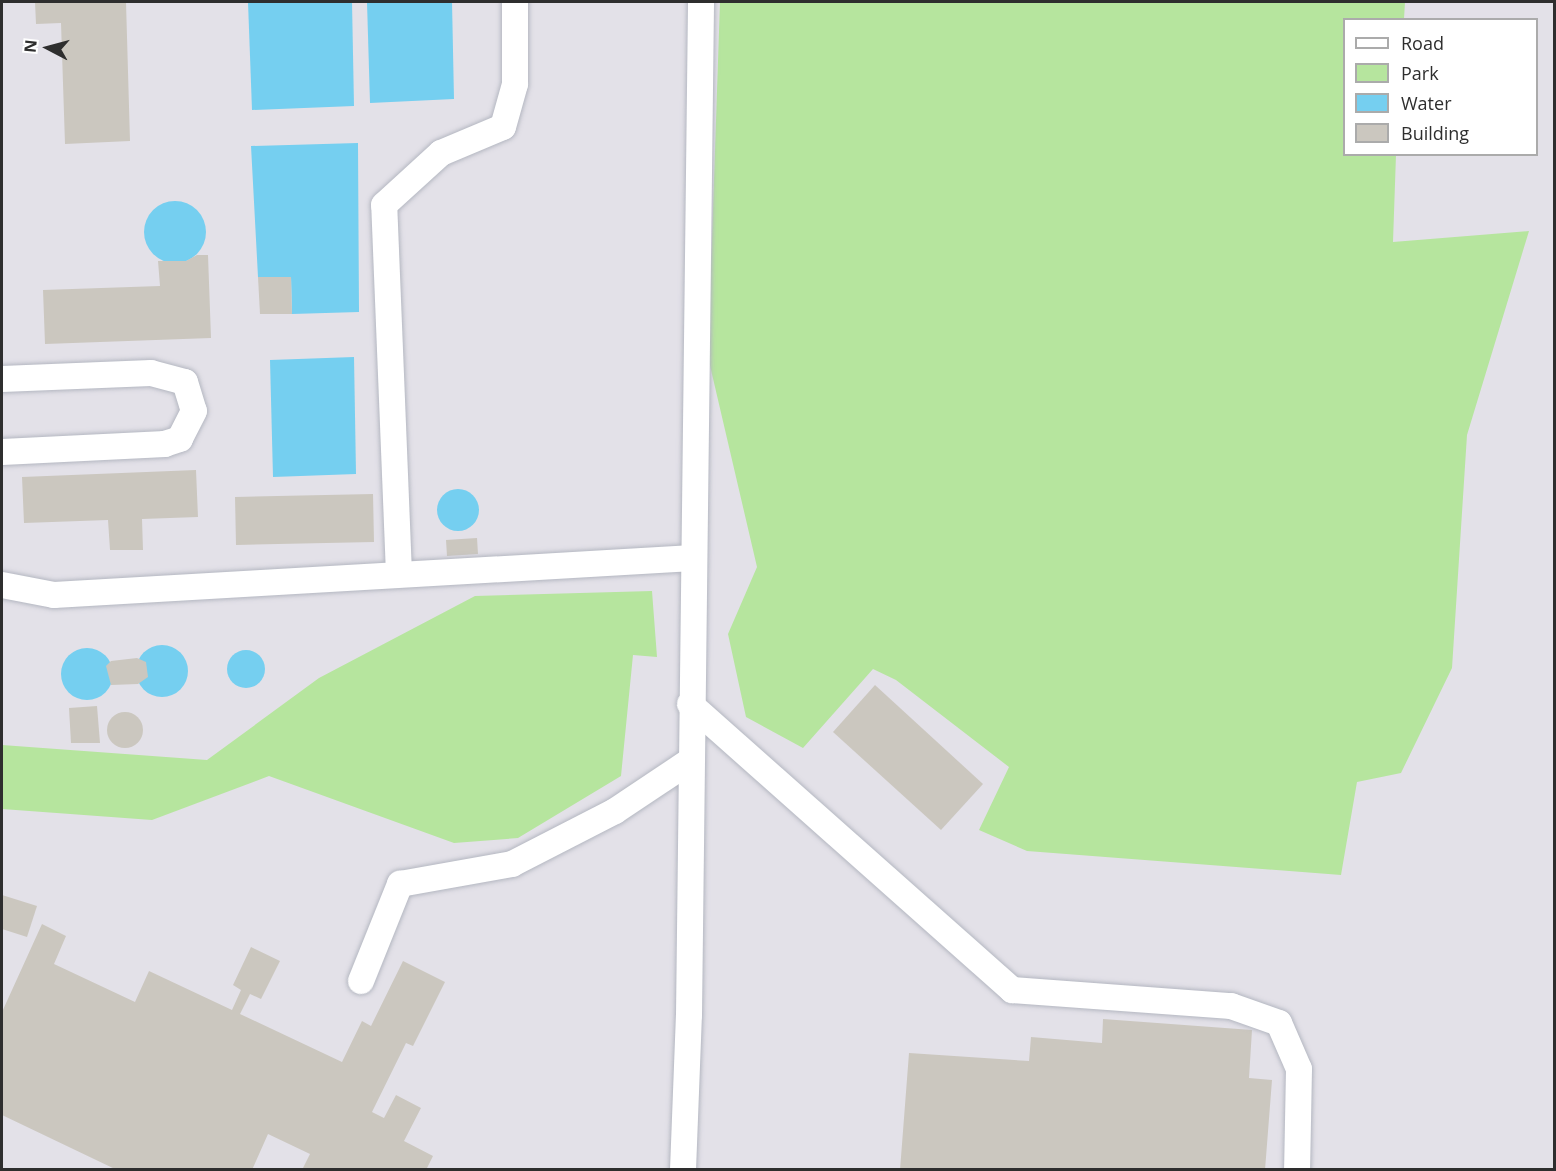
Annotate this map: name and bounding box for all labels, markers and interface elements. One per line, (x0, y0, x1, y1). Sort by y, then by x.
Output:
north arrow (18, 18, 78, 78)
legend (1343, 18, 1538, 156)
text: Road (1401, 31, 1444, 55)
text: N (18, 39, 42, 54)
text: Park (1401, 61, 1439, 85)
text: Water (1401, 91, 1452, 115)
text: Building (1401, 121, 1469, 145)

